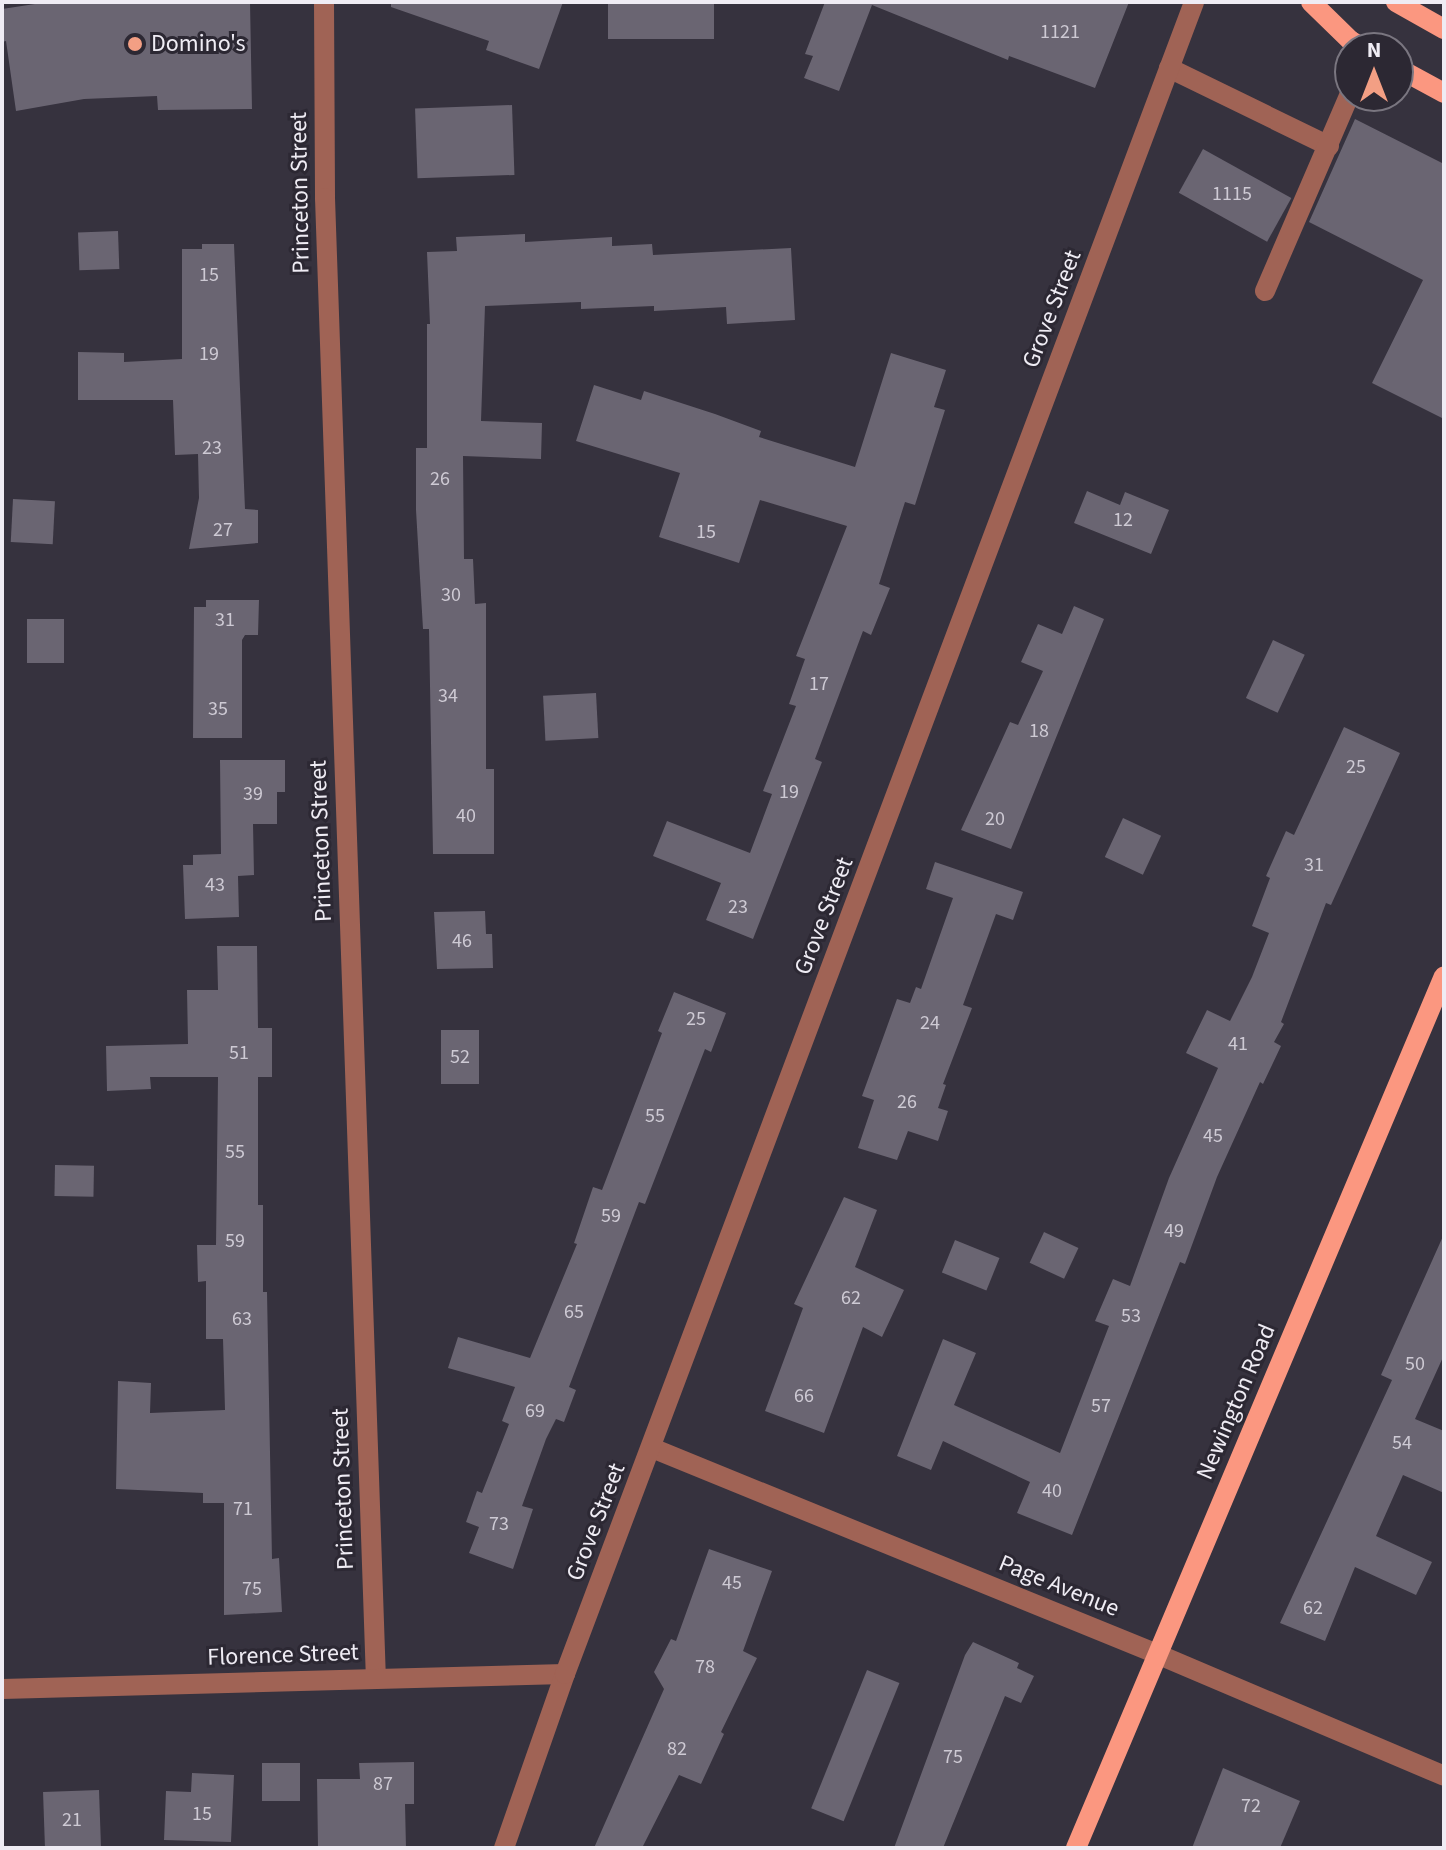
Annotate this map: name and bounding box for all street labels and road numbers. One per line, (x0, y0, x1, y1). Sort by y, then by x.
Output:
street label: Princeton Street (284, 112, 316, 274)
street label: Grove Street (1016, 246, 1088, 372)
street label: Princeton Street (304, 760, 338, 922)
street label: Grove Street (788, 853, 860, 979)
street label: Newington Road (1190, 1320, 1282, 1484)
street label: Princeton Street (326, 1408, 360, 1570)
street label: Grove Street (560, 1459, 632, 1585)
street label: Page Avenue (995, 1549, 1123, 1623)
street label: Florence Street (207, 1638, 359, 1672)

